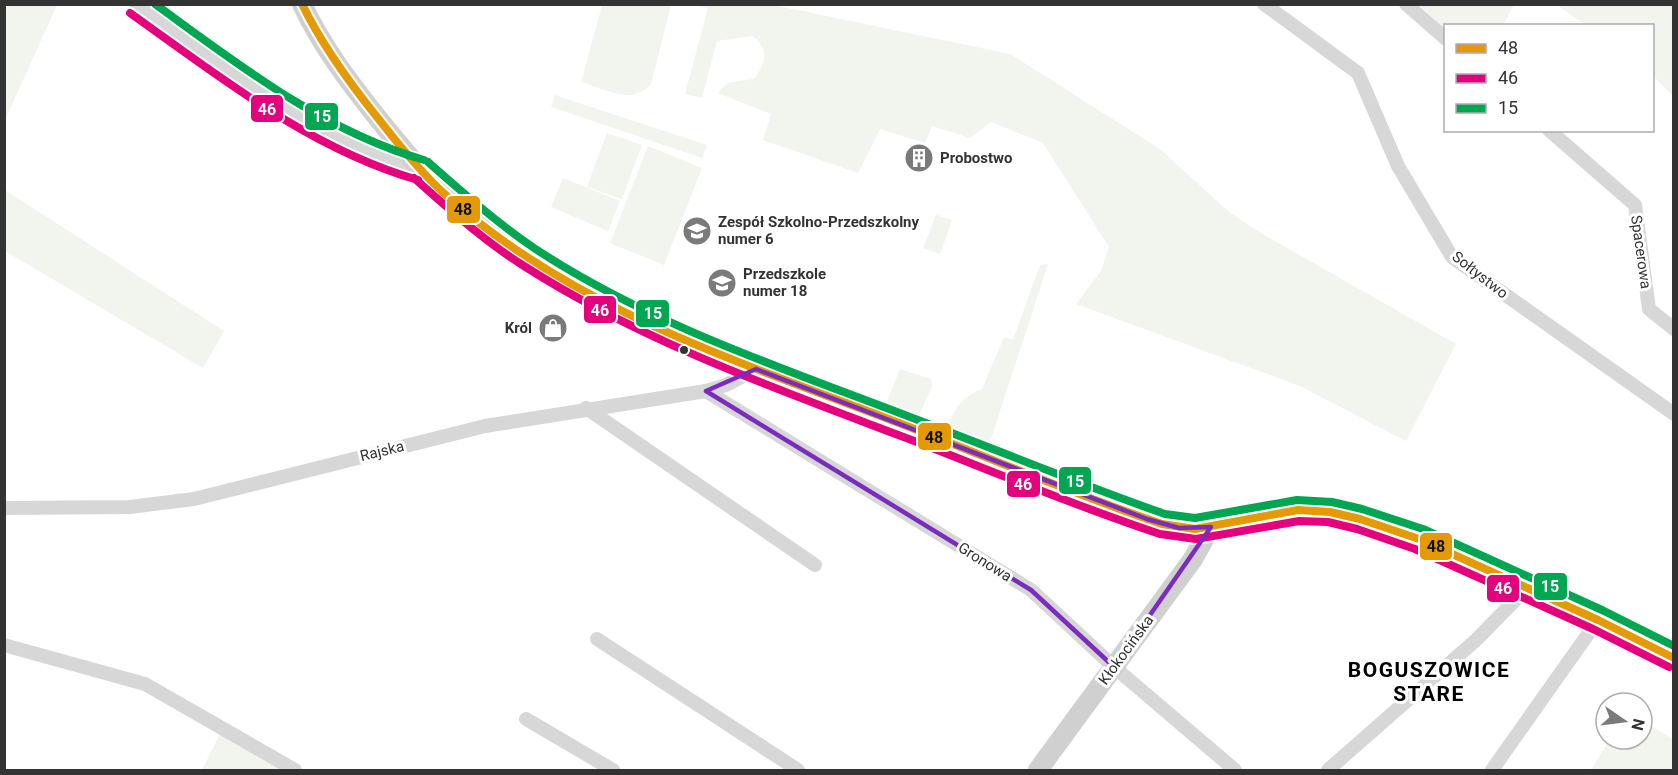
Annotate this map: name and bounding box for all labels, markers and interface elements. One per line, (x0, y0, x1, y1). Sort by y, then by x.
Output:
legend (1444, 24, 1654, 132)
text: 48 (1498, 37, 1518, 58)
text: 46 (1498, 67, 1518, 88)
line badge: 46 (250, 94, 284, 123)
text: 15 (1498, 97, 1518, 118)
text: 46 (258, 100, 276, 119)
line badge: 15 (304, 102, 339, 131)
text: 15 (313, 107, 331, 126)
building icon: Probostwo (903, 142, 935, 174)
place label: Probostwo (940, 149, 1013, 167)
line badge: 48 (446, 195, 481, 224)
text: 48 (454, 200, 472, 219)
place label: Zespół Szkolno-Przedszkolny numer 6 (718, 213, 920, 248)
street label: Spacerowa (1627, 214, 1655, 290)
school or university icon: Zespół Szkolno-Przedszkolny numer 6 (681, 215, 713, 247)
street label: Sołtystwo (1448, 248, 1512, 302)
place label: Przedszkole numer 18 (743, 265, 826, 300)
school or university icon: Przedszkole numer 18 (706, 267, 738, 299)
line badge: 46 (583, 295, 617, 324)
line badge: 15 (635, 299, 670, 328)
text: 46 (591, 301, 609, 320)
text: 15 (644, 304, 662, 323)
shop icon: Król (537, 312, 569, 344)
place label: Król (505, 319, 532, 337)
unlabelled marker (678, 344, 690, 356)
line badge: 48 (917, 422, 952, 451)
text: 48 (925, 428, 943, 447)
street label: Rajska (358, 437, 406, 465)
line badge: 15 (1058, 466, 1092, 495)
line badge: 46 (1006, 470, 1041, 498)
text: 15 (1066, 472, 1084, 491)
text: 46 (1014, 475, 1032, 494)
line badge: 48 (1419, 532, 1453, 561)
text: 48 (1427, 537, 1445, 556)
street label: Gronowa (955, 538, 1015, 586)
line badge: 15 (1533, 572, 1568, 601)
line badge: 46 (1486, 574, 1520, 603)
text: 15 (1541, 577, 1559, 596)
text: 46 (1494, 579, 1512, 598)
street label: Kłokocińska (1095, 612, 1157, 688)
district label: BOGUSZOWICE STARE (1348, 658, 1510, 706)
north arrow (1594, 691, 1654, 751)
text: N (1627, 717, 1649, 732)

